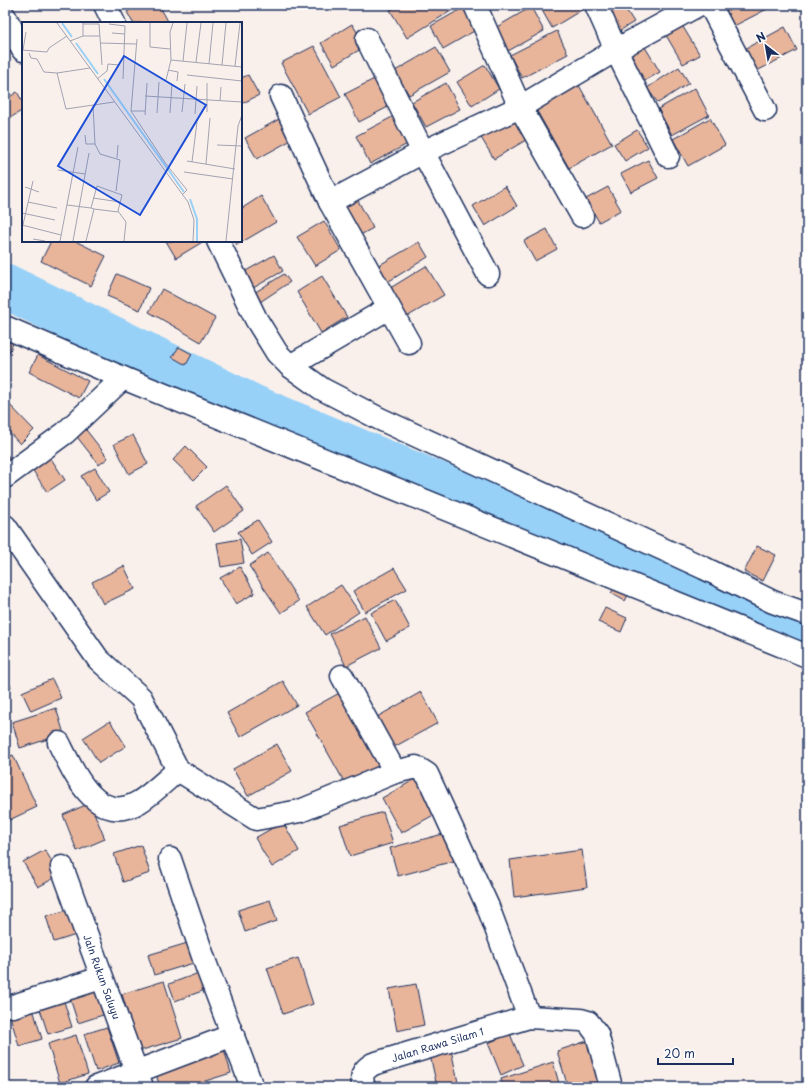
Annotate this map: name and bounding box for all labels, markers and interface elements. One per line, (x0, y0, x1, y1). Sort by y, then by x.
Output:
inset map (22, 22, 242, 242)
north arrow (746, 26, 786, 66)
text: N (752, 27, 769, 47)
street label: Jaln Rukun Saluyu (80, 932, 125, 1021)
street label: Jalan Rawa Silam 1 (390, 1023, 485, 1065)
scale bar (658, 1040, 733, 1066)
text: 20 m (664, 1044, 695, 1062)

